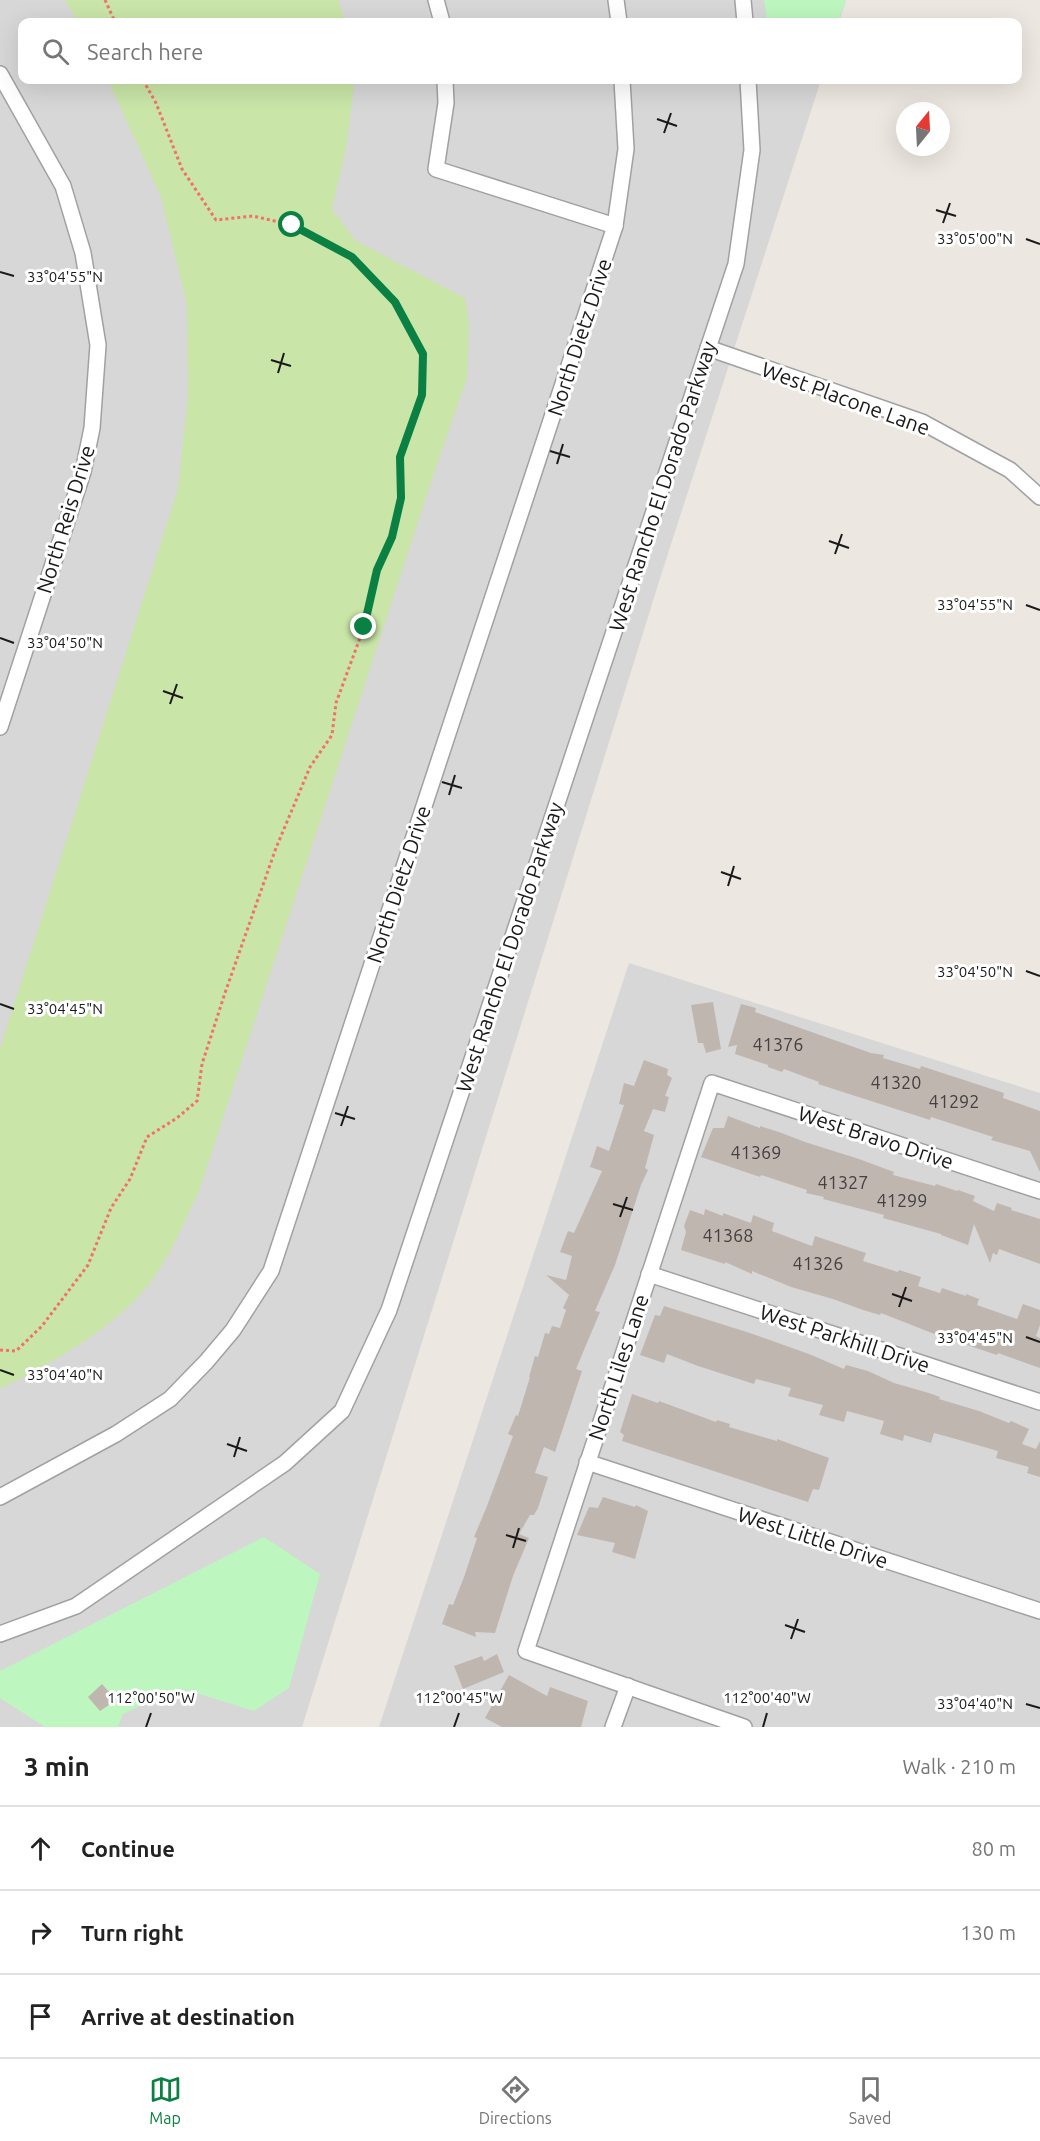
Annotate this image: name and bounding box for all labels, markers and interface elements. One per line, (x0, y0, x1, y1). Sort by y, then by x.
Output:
search box (18, 18, 1022, 84)
icon: search (39, 35, 72, 68)
text: Search here (87, 39, 203, 64)
north arrow (896, 102, 950, 156)
route start (278, 211, 304, 237)
text: 33°05'00"N (937, 230, 1013, 247)
street label: North Dietz Drive (542, 255, 616, 419)
text: 33°04'55"N (27, 268, 103, 285)
street label: West Rancho El Dorado Parkway (604, 338, 720, 634)
street label: West Placone Lane (759, 356, 933, 440)
street label: North Reis Drive (31, 442, 99, 596)
text: 33°04'55"N (937, 596, 1013, 613)
route end (350, 613, 376, 639)
text: 33°04'50"N (27, 634, 103, 651)
street label: West Rancho El Dorado Parkway (451, 799, 567, 1095)
street label: North Dietz Drive (361, 802, 435, 966)
text: 33°04'50"N (937, 963, 1013, 980)
text: 33°04'45"N (27, 1000, 103, 1017)
house number: 41376 (753, 1034, 803, 1054)
house number: 41320 (871, 1072, 921, 1092)
house number: 41292 (929, 1091, 979, 1111)
street label: West Bravo Drive (795, 1101, 957, 1173)
house number: 41369 (731, 1142, 781, 1162)
house number: 41327 (818, 1172, 868, 1192)
house number: 41299 (877, 1190, 927, 1210)
house number: 41368 (703, 1225, 753, 1245)
house number: 41326 (793, 1253, 843, 1273)
street label: North Liles Lane (583, 1291, 653, 1443)
street label: West Parkhill Drive (757, 1299, 933, 1377)
text: 33°04'45"N (937, 1329, 1013, 1346)
text: 33°04'40"N (27, 1366, 103, 1383)
street label: West Little Drive (735, 1501, 891, 1573)
text: 112°00'50"W (107, 1689, 195, 1706)
text: 112°00'45"W (415, 1689, 503, 1706)
text: 112°00'40"W (723, 1689, 811, 1706)
text: 33°04'40"N (937, 1695, 1013, 1712)
text: 3 min (24, 1752, 90, 1781)
text: Walk · 210 m (903, 1755, 1016, 1778)
icon: ahead (24, 1832, 57, 1865)
text: Continue (81, 1836, 175, 1861)
text: 80 m (972, 1837, 1016, 1860)
icon: right (24, 1916, 57, 1949)
text: Turn right (81, 1920, 183, 1945)
text: 130 m (960, 1921, 1016, 1944)
icon: arrive (24, 2000, 57, 2033)
text: Arrive at destination (81, 2004, 295, 2029)
tab: Map (149, 2073, 182, 2127)
tab: Directions (479, 2073, 552, 2127)
tab: Saved (849, 2073, 891, 2127)

